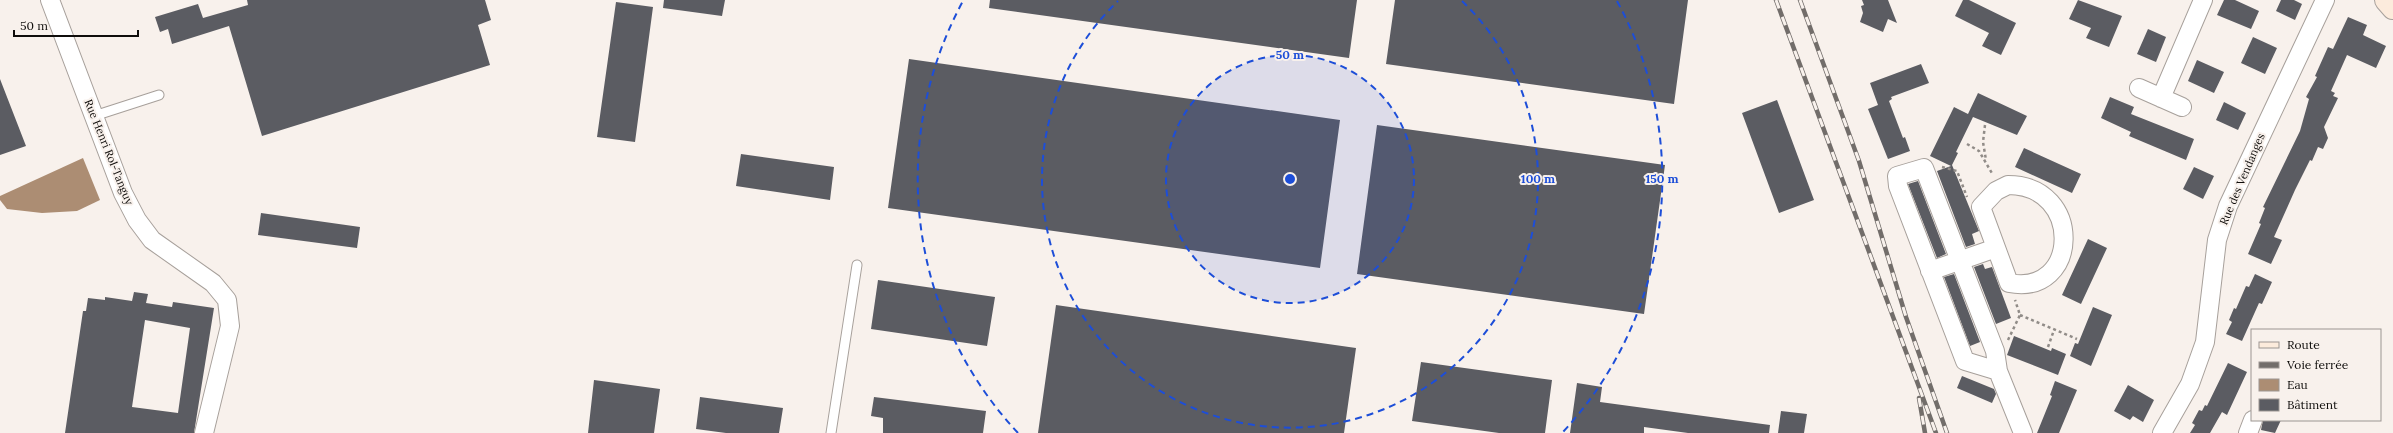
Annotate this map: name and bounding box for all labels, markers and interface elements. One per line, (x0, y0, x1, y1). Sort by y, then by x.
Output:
scale bar (14, 12, 138, 38)
text: 50 m (20, 18, 48, 33)
text: 50 m (1276, 47, 1304, 62)
street label: Rue Henri Rol-Tanguy (81, 97, 137, 207)
street label: Rue des Vendanges (2216, 131, 2268, 227)
text: 100 m (1521, 171, 1555, 186)
text: 150 m (1645, 171, 1679, 186)
centre of rings (1283, 172, 1297, 186)
legend (2251, 329, 2381, 421)
text: Route (2287, 337, 2320, 352)
text: Voie ferrée (2286, 357, 2349, 372)
text: Eau (2287, 377, 2308, 392)
text: Bâtiment (2287, 397, 2338, 412)

